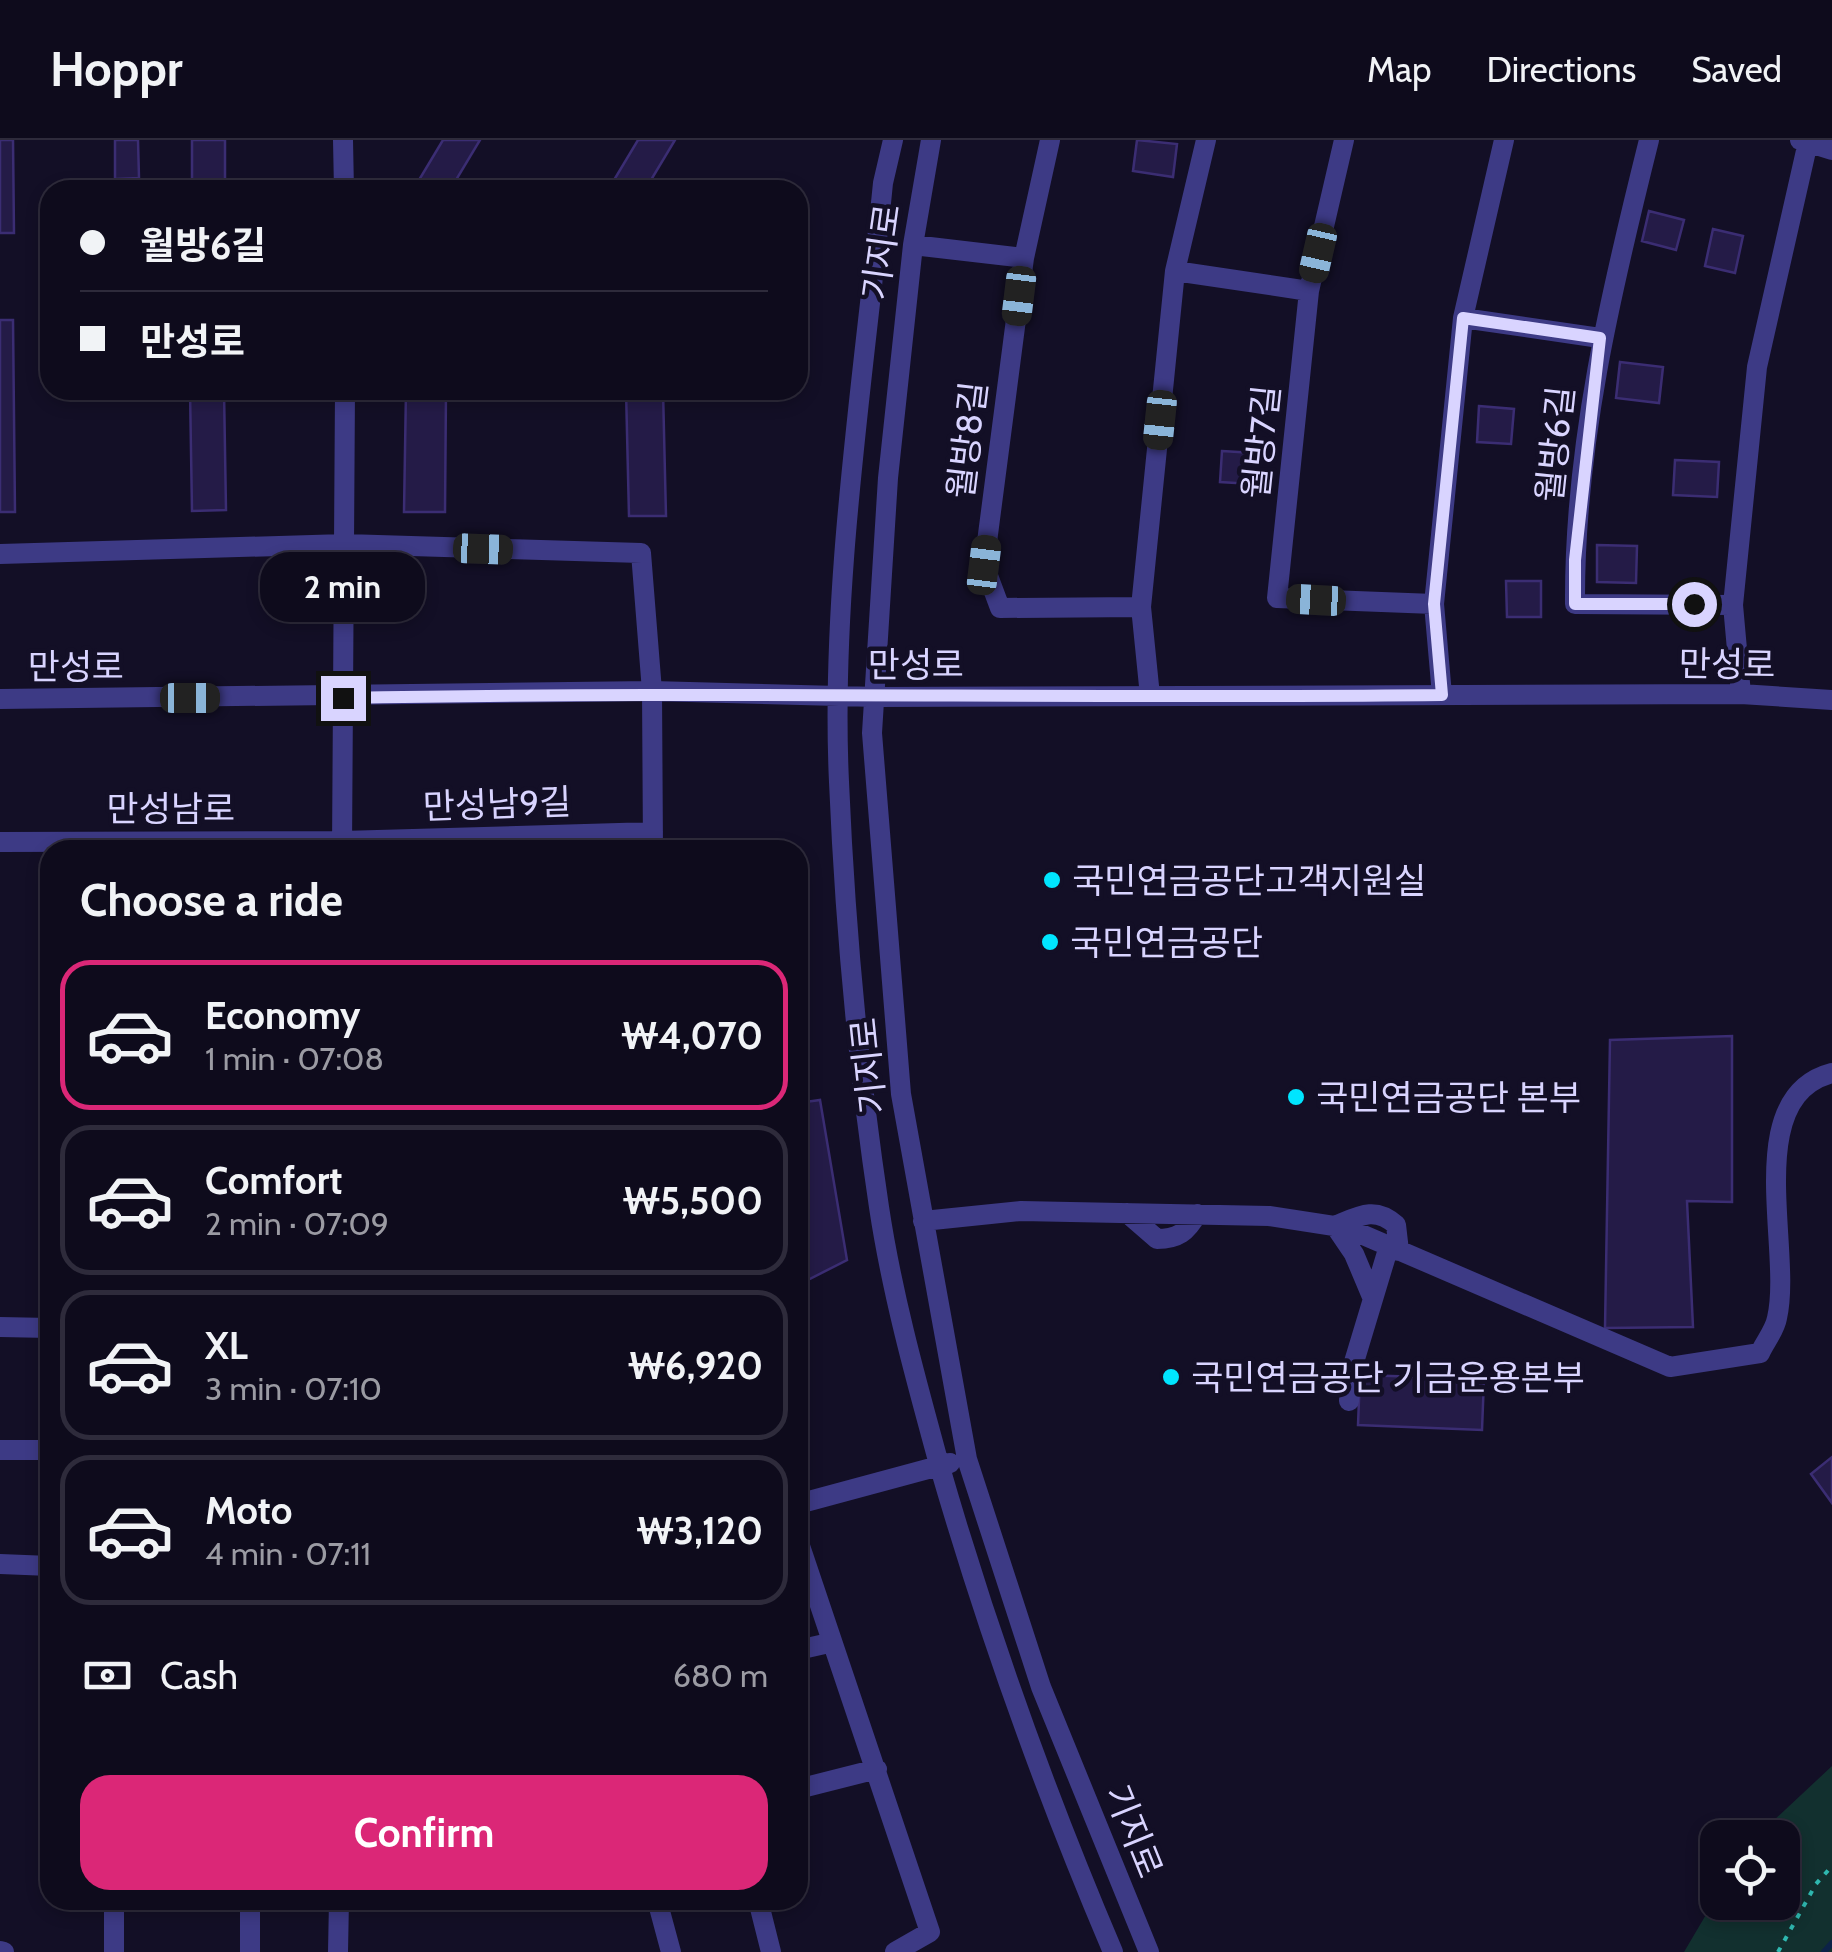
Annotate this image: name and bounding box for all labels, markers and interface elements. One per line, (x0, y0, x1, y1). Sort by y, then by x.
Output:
text: Hoppr (50, 40, 182, 98)
text: Map (1367, 48, 1432, 91)
text: Directions (1487, 48, 1636, 91)
text: Saved (1691, 48, 1782, 91)
street label: 기지로 (853, 201, 909, 303)
car (1297, 220, 1339, 286)
text: 월방6길 (140, 222, 266, 269)
car (1000, 264, 1038, 328)
text: 만성로 (140, 318, 245, 365)
street label: 월방8길 (938, 379, 996, 501)
street label: 월방7길 (1234, 383, 1288, 501)
street label: 월방6길 (1528, 384, 1582, 504)
car (1142, 389, 1178, 451)
car (452, 533, 514, 565)
car (965, 533, 1003, 597)
callout: 2 min (260, 553, 426, 623)
text: 2 min (304, 567, 381, 606)
route start (1672, 582, 1717, 627)
car (1285, 583, 1347, 617)
street label: 만성로 (1678, 642, 1776, 686)
street label: 만성로 (868, 643, 964, 686)
street label: 만성로 (28, 645, 124, 688)
route end (321, 676, 366, 721)
car (160, 683, 220, 713)
street label: 만성남9길 (422, 780, 572, 828)
street label: 만성남로 (107, 787, 235, 830)
place label: 국민연금공단고객지원실 (1072, 859, 1426, 902)
marker: 국민연금공단고객지원실 (1041, 869, 1063, 891)
text: Choose a ride (80, 873, 343, 927)
place label: 국민연금공단 (1070, 921, 1263, 964)
marker: 국민연금공단 (1039, 931, 1061, 953)
icon: car (85, 990, 175, 1080)
text: Economy (205, 992, 360, 1039)
text: ₩4,070 (621, 1012, 763, 1059)
street label: 기지로 (842, 1016, 894, 1116)
text: 1 min · 07:08 (205, 1039, 384, 1078)
place label: 국민연금공단 본부 (1316, 1076, 1581, 1119)
marker: 국민연금공단 본부 (1285, 1086, 1307, 1108)
icon: car (85, 1155, 175, 1245)
text: Comfort (205, 1157, 342, 1204)
text: ₩5,500 (623, 1177, 763, 1224)
text: 2 min · 07:09 (205, 1204, 389, 1243)
icon: car (85, 1320, 175, 1410)
text: XL (205, 1322, 248, 1369)
text: ₩6,920 (628, 1342, 763, 1389)
place label: 국민연금공단 기금운용본부 (1191, 1356, 1585, 1399)
marker: 국민연금공단 기금운용본부 (1160, 1366, 1182, 1388)
text: 3 min · 07:10 (205, 1369, 382, 1408)
icon: car (85, 1485, 175, 1575)
text: Moto (205, 1487, 292, 1534)
text: ₩3,120 (637, 1507, 763, 1554)
text: 4 min · 07:11 (205, 1534, 371, 1573)
icon: cash (80, 1648, 135, 1703)
text: Cash (160, 1652, 238, 1699)
text: 680 m (673, 1656, 768, 1695)
button: Confirm (80, 1775, 768, 1890)
street label: 기지로 (1096, 1778, 1172, 1884)
map controls (1700, 1820, 1800, 1920)
button: locate (1700, 1820, 1800, 1920)

